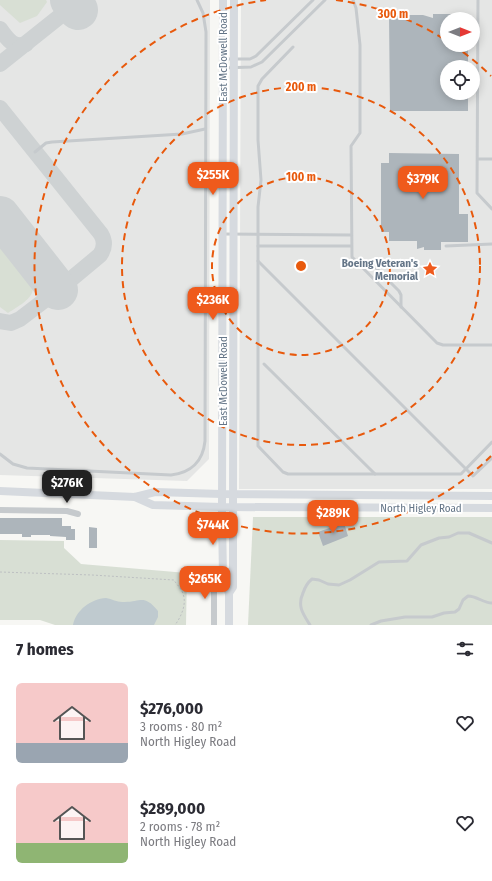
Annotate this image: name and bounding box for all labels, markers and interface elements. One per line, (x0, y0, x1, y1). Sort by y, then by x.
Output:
text: 300 m (377, 7, 408, 21)
street label: East McDowell Road (217, 12, 230, 102)
north arrow (440, 12, 480, 52)
map controls (440, 12, 480, 100)
button: locate (440, 60, 480, 100)
text: 200 m (285, 80, 316, 94)
pin: $255K (185, 162, 241, 196)
pin: $379K (395, 166, 451, 200)
text: $255K (197, 167, 229, 182)
text: 100 m (286, 170, 316, 184)
text: $379K (407, 171, 439, 186)
place label: Boeing Veteran's Memorial (342, 257, 419, 283)
centre of rings (294, 259, 308, 273)
place icon: Boeing Veteran's Memorial (421, 260, 439, 278)
pin: $236K (185, 287, 241, 321)
text: $236K (197, 292, 229, 307)
street label: East McDowell Road (217, 336, 230, 426)
pin: $276K (39, 470, 95, 504)
text: $276K (51, 475, 83, 490)
pin: $289K (305, 500, 361, 534)
street label: North Higley Road (380, 502, 462, 515)
text: $289K (316, 505, 350, 520)
pin: $744K (185, 512, 241, 546)
text: $744K (197, 517, 229, 532)
pin: $265K (177, 566, 233, 600)
text: $265K (188, 571, 222, 586)
icon: filters (454, 638, 476, 660)
text: 7 homes (16, 639, 74, 660)
text: $276,000 (140, 698, 203, 719)
icon: home (48, 699, 96, 747)
icon: heart (454, 712, 476, 734)
text: 3 rooms · 80 m² (140, 719, 222, 734)
text: North Higley Road (140, 734, 236, 749)
text: $289,000 (140, 798, 205, 819)
icon: home (48, 799, 96, 847)
icon: heart (454, 812, 476, 834)
text: 2 rooms · 78 m² (140, 819, 220, 834)
text: North Higley Road (140, 834, 236, 849)

